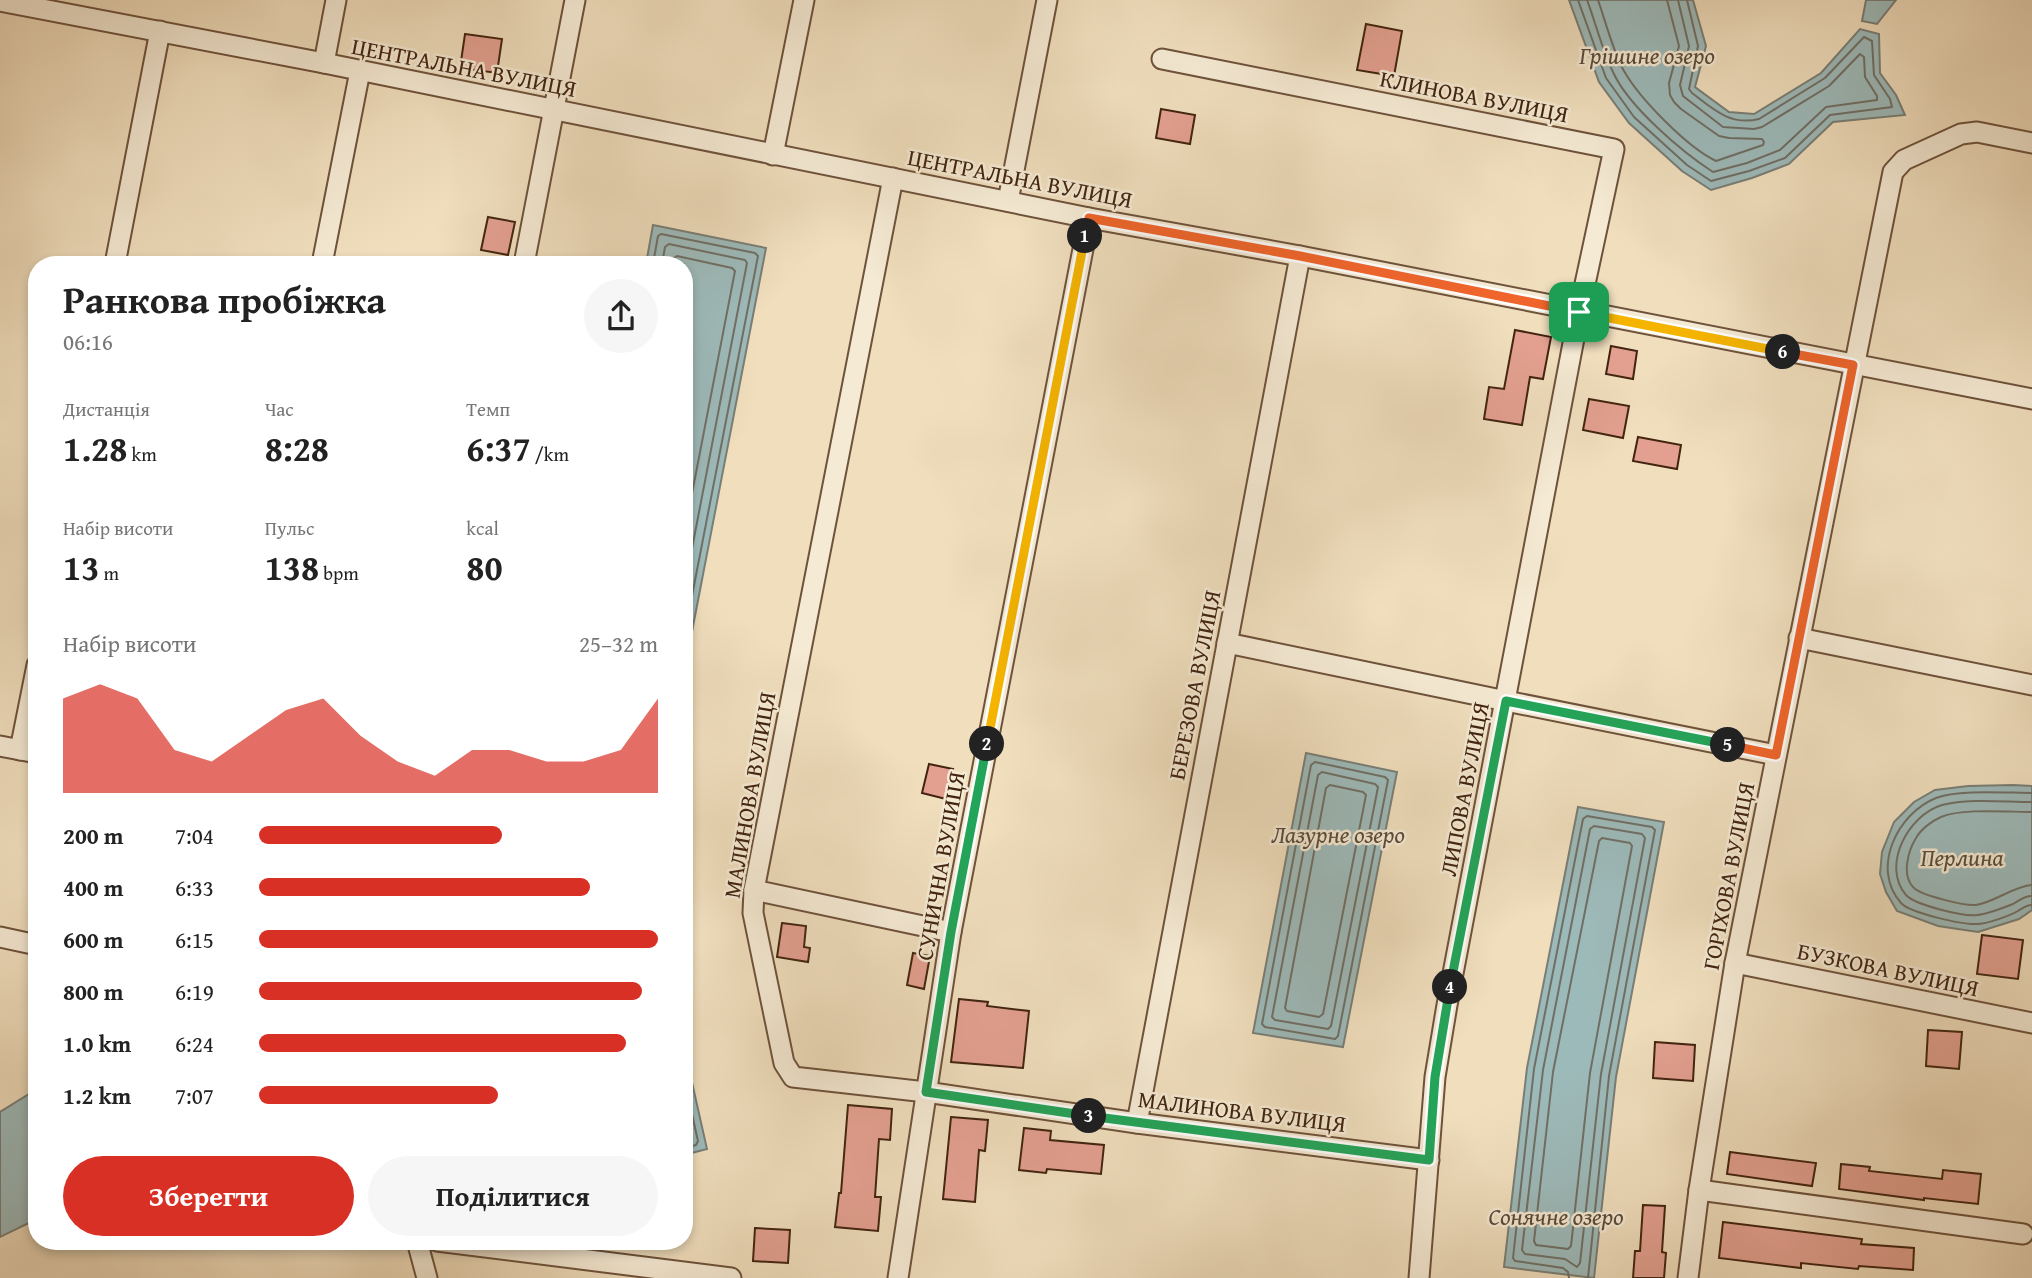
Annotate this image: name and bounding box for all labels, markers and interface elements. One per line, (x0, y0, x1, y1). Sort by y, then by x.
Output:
street label: ЦЕНТРАЛЬНА ВУЛИЦЯ (349, 29, 580, 105)
water label: Грішине озеро (1578, 38, 1715, 73)
street label: КЛИНОВА ВУЛИЦЯ (1377, 62, 1571, 131)
street label: ЦЕНТРАЛЬНА ВУЛИЦЯ (905, 140, 1136, 216)
pin: 1 (1068, 218, 1102, 254)
text: 1 (1080, 221, 1089, 249)
text: Ранкова пробіжка (63, 271, 386, 327)
button: share (584, 279, 658, 353)
pin (1549, 282, 1609, 342)
icon: arrive (1560, 293, 1598, 331)
text: 06:16 (63, 325, 113, 358)
pin: 6 (1766, 334, 1800, 370)
text: 6 (1778, 337, 1787, 365)
text: Дистанція (63, 395, 150, 423)
text: Час (265, 395, 294, 423)
text: Темп (466, 395, 510, 423)
text: 1.28 (63, 423, 127, 474)
text: 8:28 (265, 423, 329, 474)
text: 6:37 (466, 423, 531, 474)
text: km (127, 440, 157, 468)
text: /km (531, 440, 569, 468)
text: Набір висоти (63, 514, 173, 542)
text: Пульс (265, 514, 314, 542)
text: kcal (466, 514, 499, 542)
text: 13 (63, 542, 99, 593)
text: 138 (265, 542, 319, 593)
text: 80 (466, 542, 503, 593)
text: m (99, 559, 119, 587)
text: bpm (319, 559, 359, 587)
street label: БЕРЕЗОВА ВУЛИЦЯ (1159, 587, 1229, 782)
text: Набір висоти (63, 627, 197, 660)
text: 25–32 m (579, 627, 658, 660)
street label: МАЛИНОВА ВУЛИЦЯ (715, 689, 783, 901)
street label: ЛИПОВА ВУЛИЦЯ (1431, 699, 1497, 879)
pin: 2 (970, 726, 1004, 762)
pin: 5 (1710, 728, 1746, 762)
text: 2 (982, 729, 991, 757)
text: 5 (1723, 730, 1732, 758)
street label: СУНИЧНА ВУЛИЦЯ (907, 769, 973, 963)
street label: ГОРІХОВА ВУЛИЦЯ (1694, 779, 1762, 973)
water label: Лазурне озеро (1271, 817, 1405, 852)
text: 200 m (63, 819, 124, 852)
text: 7:04 (175, 819, 214, 852)
water label: Перлина (1920, 840, 2004, 875)
text: 400 m (63, 871, 124, 904)
text: 6:33 (175, 871, 214, 904)
text: 600 m (63, 923, 124, 956)
text: 6:15 (175, 923, 214, 956)
street label: БУЗКОВА ВУЛИЦЯ (1794, 934, 1982, 1004)
pin: 4 (1432, 970, 1468, 1004)
text: 4 (1445, 972, 1454, 1000)
text: 800 m (63, 975, 124, 1008)
text: 6:19 (175, 975, 214, 1008)
text: 1.0 km (63, 1027, 131, 1060)
text: 6:24 (175, 1027, 214, 1060)
text: 1.2 km (63, 1079, 131, 1112)
text: 7:07 (175, 1079, 214, 1112)
street label: МАЛИНОВА ВУЛИЦЯ (1136, 1082, 1348, 1140)
pin: 3 (1072, 1098, 1106, 1134)
text: 3 (1084, 1101, 1093, 1129)
button: Зберегти (63, 1156, 354, 1236)
button: Поділитися (368, 1156, 658, 1236)
water label: Сонячне озеро (1488, 1199, 1624, 1234)

